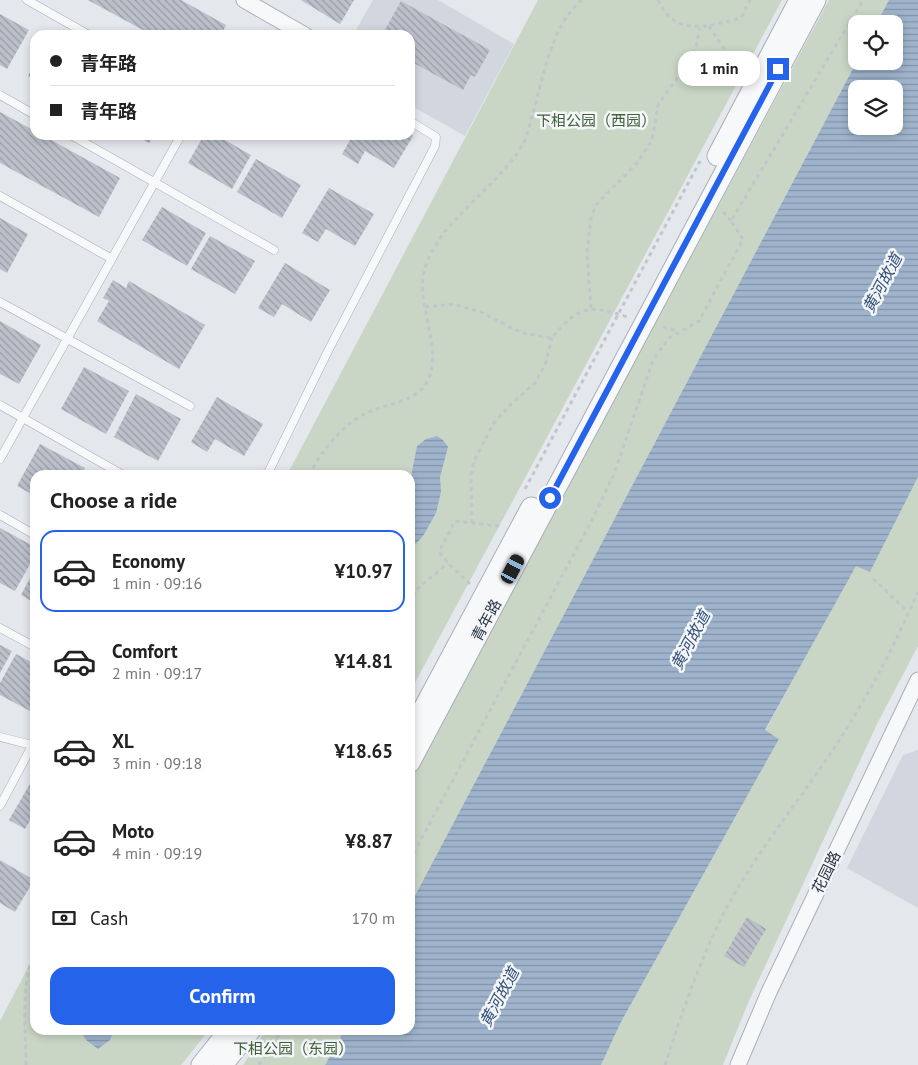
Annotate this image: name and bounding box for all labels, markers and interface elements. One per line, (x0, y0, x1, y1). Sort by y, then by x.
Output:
map controls (848, 15, 903, 135)
button: locate (848, 15, 903, 70)
text: 青年路 (80, 51, 137, 75)
callout: 1 min (678, 52, 760, 86)
text: 1 min (699, 58, 739, 78)
route end (767, 58, 789, 80)
button: layers (848, 80, 903, 135)
text: 青年路 (80, 99, 137, 123)
park label: 下相公园（西园） (536, 111, 656, 130)
water label: 黄河故道 (858, 248, 907, 316)
text: Choose a ride (50, 486, 177, 514)
route start (539, 487, 561, 509)
icon: car (52, 549, 97, 594)
text: Economy (112, 549, 185, 573)
car (499, 552, 526, 586)
text: ¥10.97 (334, 559, 393, 583)
text: 1 min · 09:16 (112, 573, 202, 593)
street label: 青年路 (467, 596, 505, 644)
water label: 黄河故道 (666, 605, 715, 673)
icon: car (52, 639, 97, 684)
text: Comfort (112, 639, 178, 663)
text: ¥14.81 (334, 649, 393, 673)
text: 2 min · 09:17 (112, 663, 202, 683)
icon: car (52, 729, 97, 774)
text: XL (112, 729, 134, 753)
text: ¥18.65 (334, 739, 393, 763)
text: 3 min · 09:18 (112, 753, 202, 773)
icon: car (52, 819, 97, 864)
text: Moto (112, 819, 154, 843)
text: ¥8.87 (345, 829, 393, 853)
text: 4 min · 09:19 (112, 843, 202, 863)
street label: 花园路 (808, 848, 844, 896)
icon: cash (50, 904, 78, 932)
text: Cash (90, 906, 128, 930)
text: 170 m (352, 908, 395, 928)
water label: 黄河故道 (475, 962, 524, 1030)
button: Confirm (50, 967, 395, 1025)
park label: 下相公园（东园） (233, 1039, 353, 1058)

